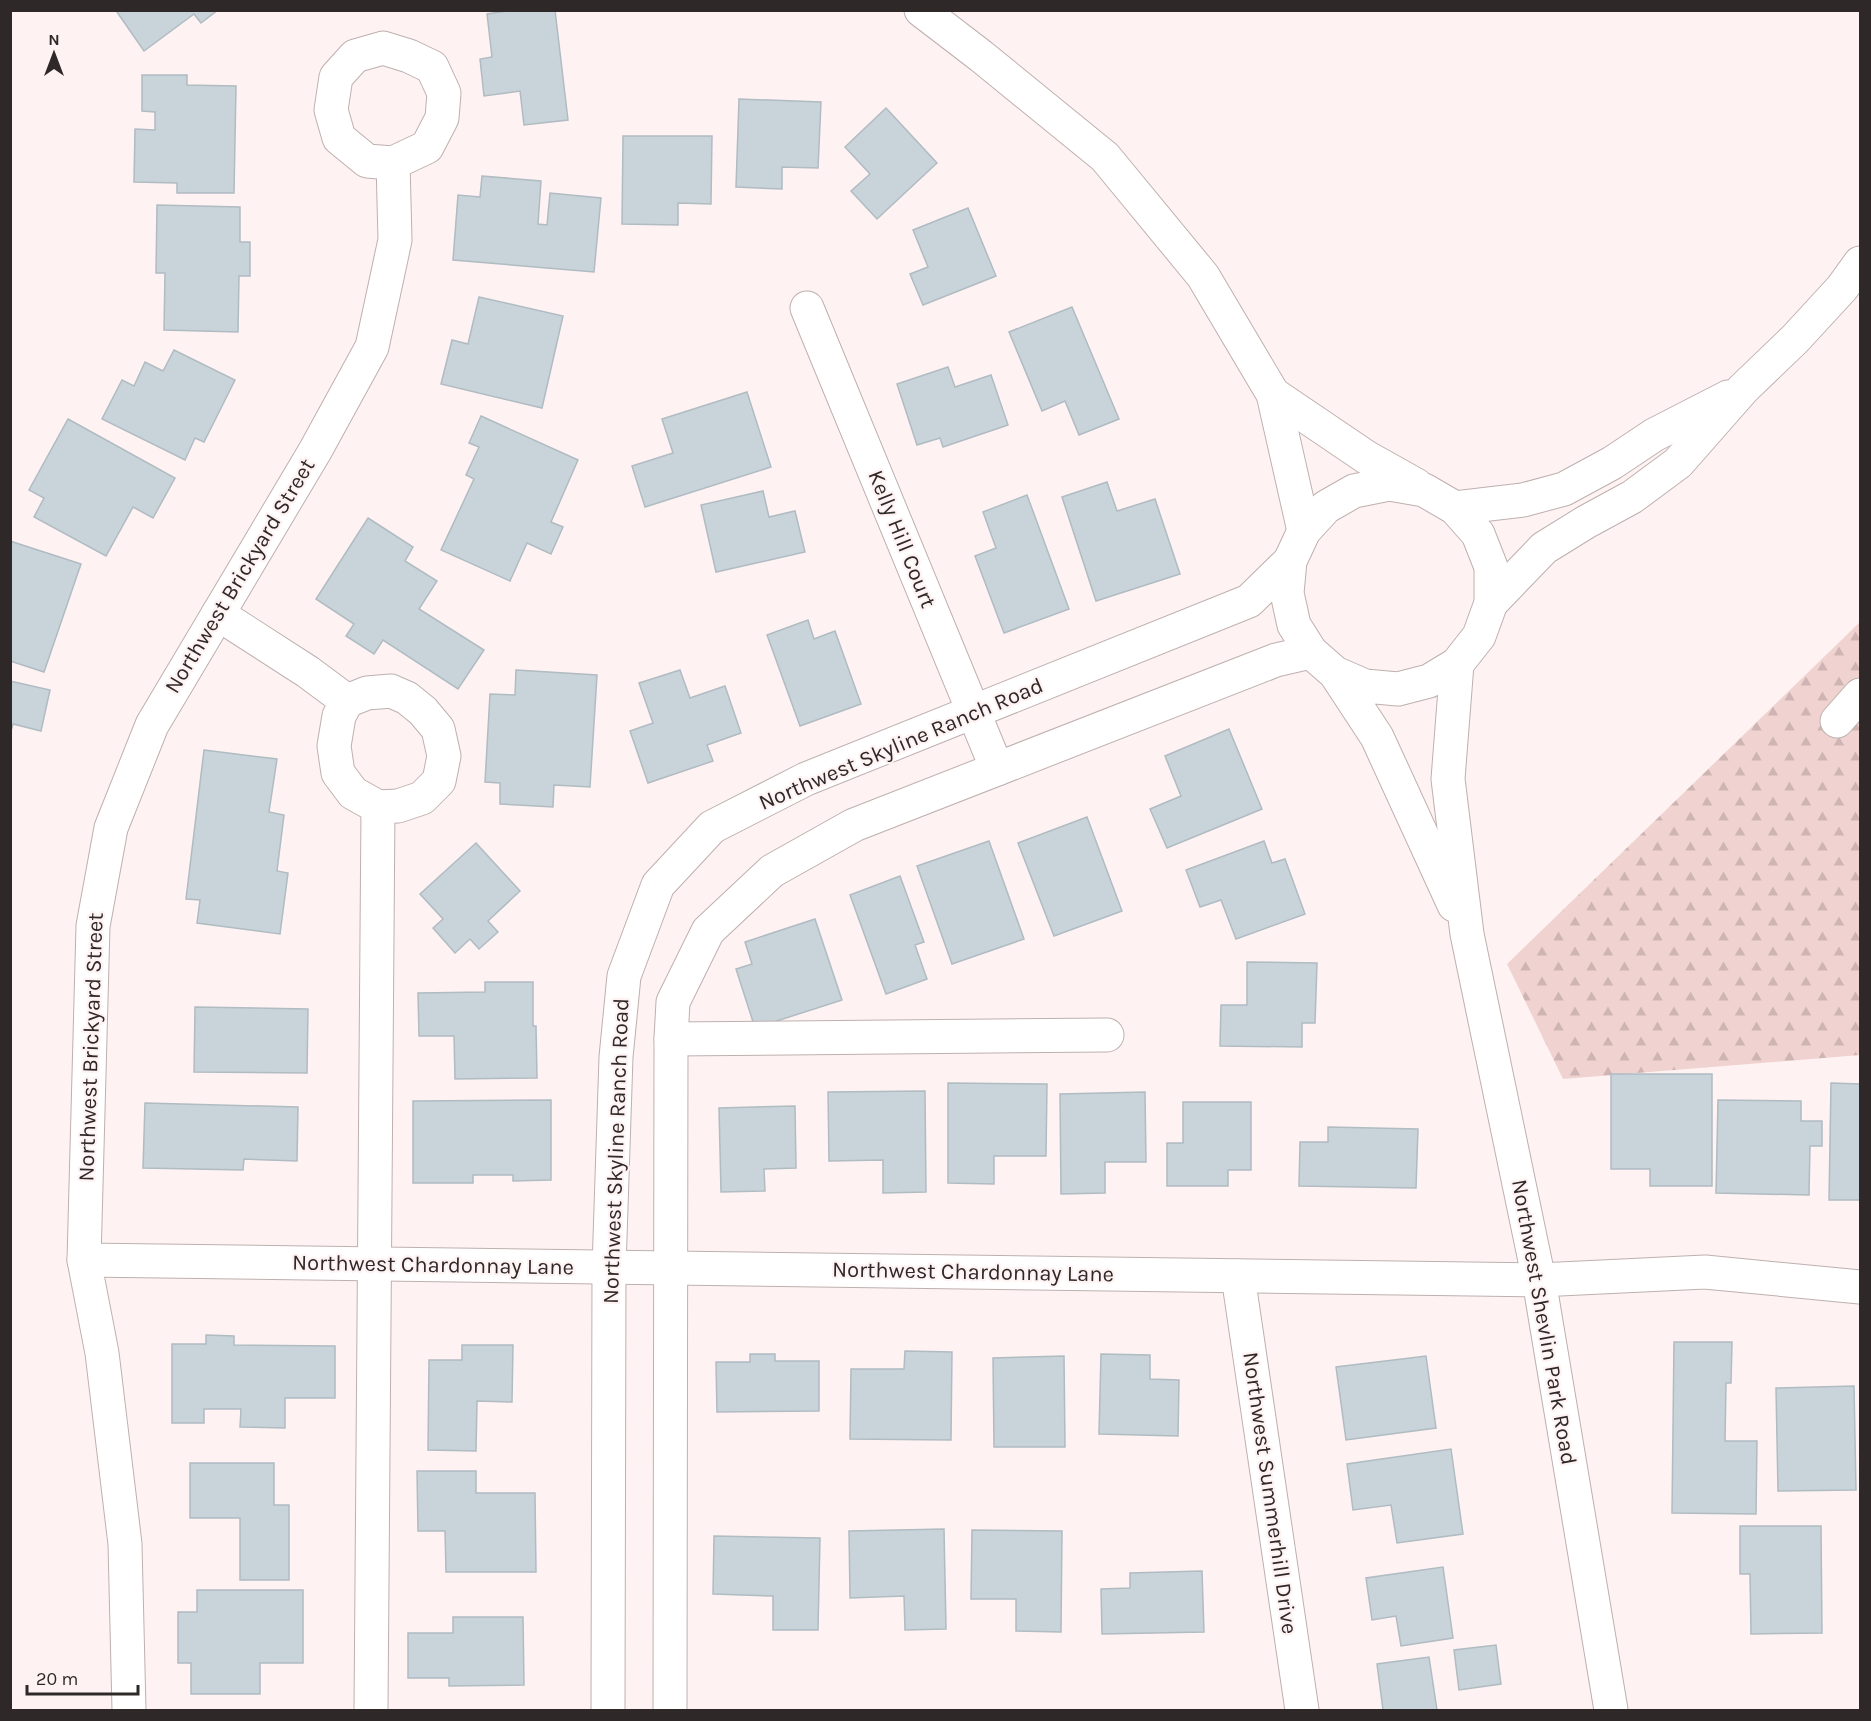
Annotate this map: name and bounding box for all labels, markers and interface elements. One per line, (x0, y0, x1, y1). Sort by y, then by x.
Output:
north arrow (24, 24, 84, 84)
text: N (48, 30, 60, 49)
street label: Northwest Brickyard Street (159, 454, 321, 698)
street label: Kelly Hill Court (863, 466, 941, 612)
street label: Northwest Skyline Ranch Road (755, 672, 1047, 816)
street label: Northwest Brickyard Street (73, 912, 109, 1182)
street label: Northwest Skyline Ranch Road (598, 997, 634, 1305)
street label: Northwest Shevlin Park Road (1506, 1177, 1582, 1467)
street label: Northwest Chardonnay Lane (292, 1250, 574, 1280)
street label: Northwest Chardonnay Lane (832, 1257, 1114, 1287)
street label: Northwest Summerhill Drive (1237, 1350, 1303, 1636)
scale bar (27, 1658, 138, 1696)
text: 20 m (36, 1668, 78, 1690)

